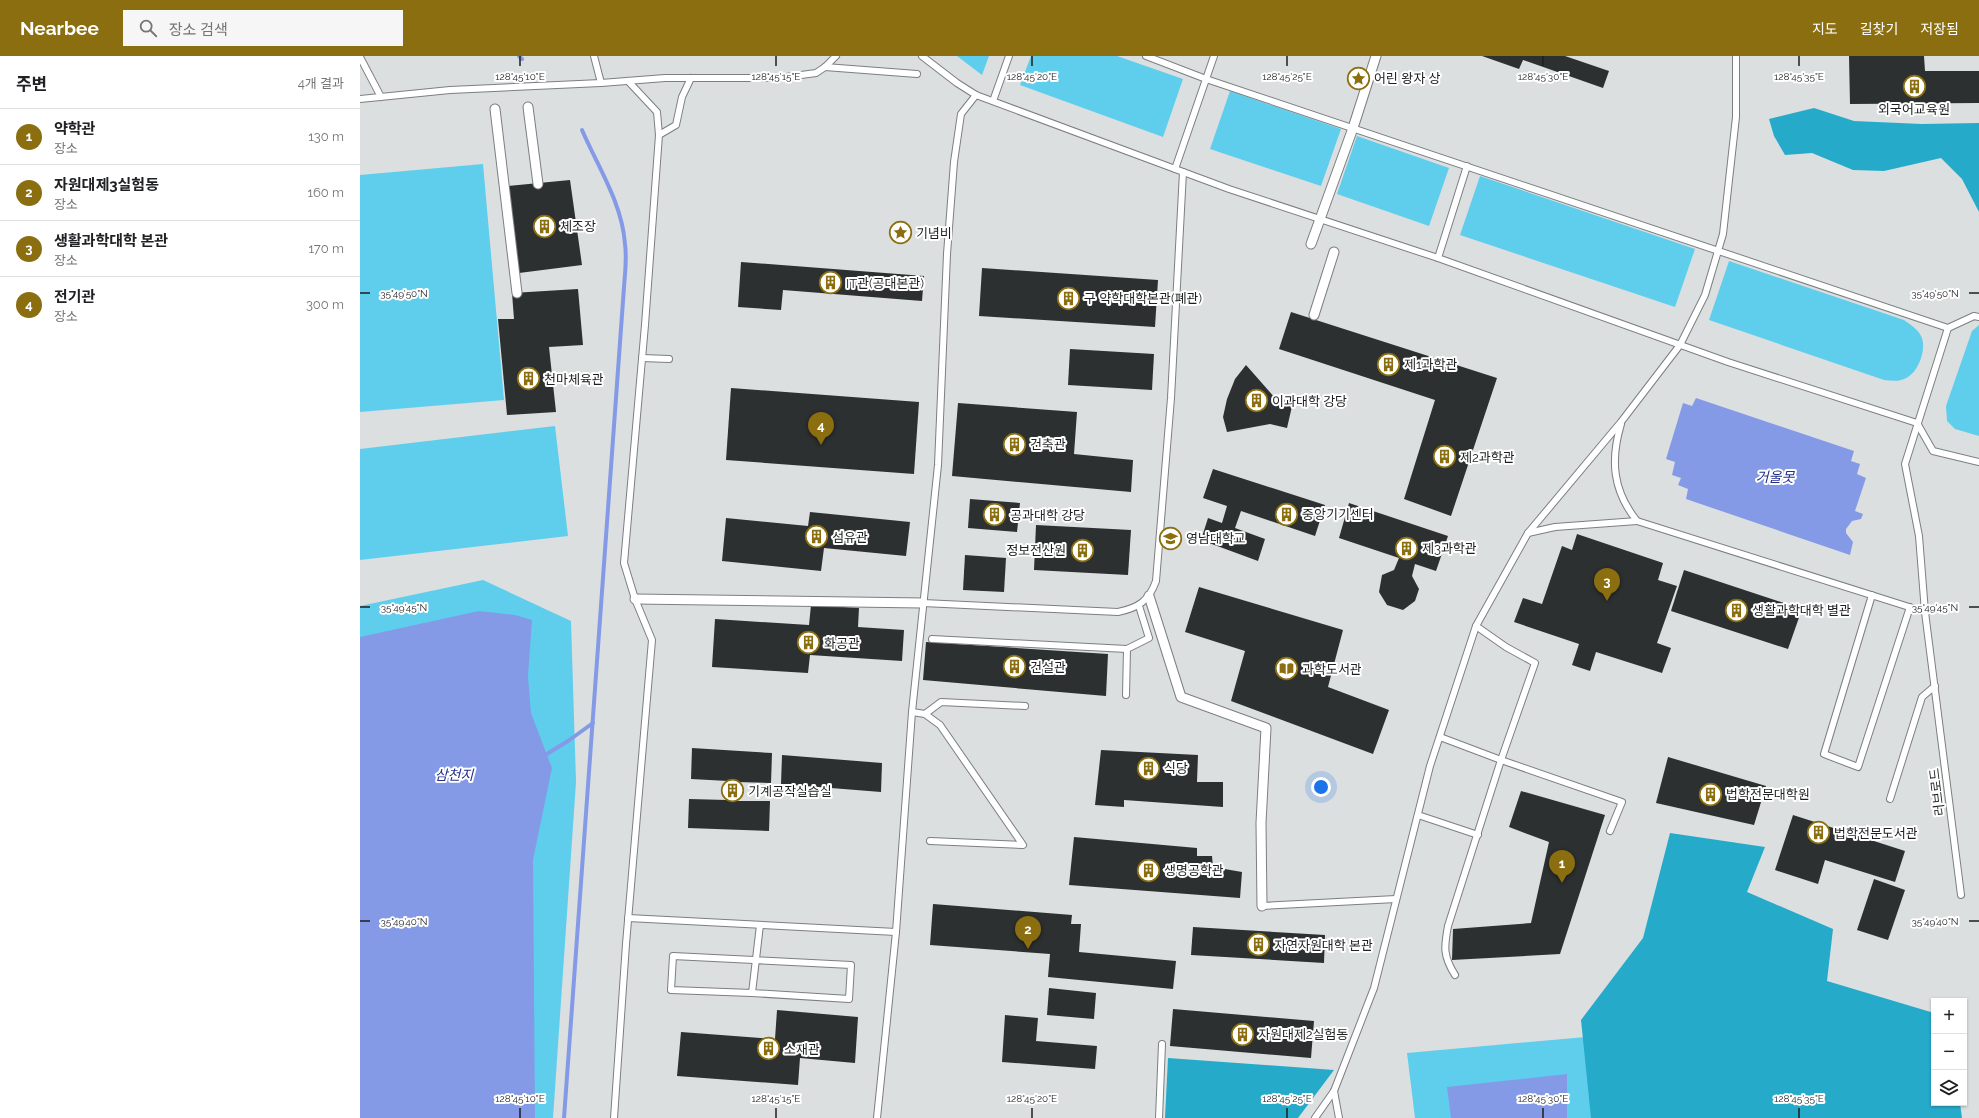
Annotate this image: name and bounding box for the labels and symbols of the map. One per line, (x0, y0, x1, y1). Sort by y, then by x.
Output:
place icon: 어린 왕자 상 (1345, 65, 1371, 91)
text: 128°45'10"E (495, 71, 545, 82)
text: 128°45'15"E (752, 71, 800, 82)
text: 128°45'20"E (1007, 71, 1057, 82)
text: 128°45'25"E (1262, 71, 1312, 82)
place label: 어린 왕자 상 (1374, 71, 1440, 86)
text: 128°45'30"E (1518, 71, 1568, 82)
text: 128°45'35"E (1774, 71, 1824, 82)
building icon: 외국어교육원 (1901, 74, 1927, 100)
place label: 외국어교육원 (1878, 102, 1950, 117)
building icon: 체조장 (532, 213, 558, 239)
place label: 체조장 (560, 219, 596, 234)
place icon: 기념비 (887, 220, 913, 246)
place label: 기념비 (916, 226, 952, 241)
building icon: IT관(공대본관) (818, 270, 844, 296)
place label: IT관(공대본관) (846, 276, 924, 291)
building icon: 구 약학대학본관(폐관) (1055, 285, 1081, 311)
text: 35°49'50"N (380, 288, 428, 299)
text: 35°49'50"N (1911, 288, 1959, 299)
place label: 구 약학대학본관(폐관) (1084, 291, 1202, 306)
building icon: 제1과학관 (1375, 351, 1401, 377)
place label: 제1과학관 (1404, 357, 1457, 372)
building icon: 천마체육관 (515, 366, 541, 392)
place label: 천마체육관 (544, 372, 604, 387)
building icon: 이과대학 강당 (1243, 388, 1269, 414)
place label: 이과대학 강당 (1272, 394, 1347, 409)
pin: 4 (808, 412, 834, 445)
building icon: 건축관 (1001, 431, 1027, 457)
place label: 건축관 (1030, 437, 1066, 452)
building icon: 제2과학관 (1431, 444, 1457, 470)
place label: 제2과학관 (1460, 450, 1515, 465)
water label: 거울못 (1756, 469, 1795, 485)
building icon: 중앙기기센터 (1273, 501, 1299, 527)
building icon: 공과대학 강당 (981, 502, 1007, 528)
place label: 중앙기기센터 (1302, 507, 1374, 522)
place label: 공과대학 강당 (1010, 508, 1085, 523)
building icon: 섬유관 (803, 524, 829, 550)
school or university icon: 영남대학교 (1157, 525, 1183, 551)
place label: 섬유관 (832, 530, 868, 545)
place label: 영남대학교 (1186, 531, 1246, 546)
building icon: 제3과학관 (1393, 535, 1419, 561)
building icon: 정보전산원 (1069, 537, 1095, 563)
place label: 제3과학관 (1422, 541, 1477, 556)
place label: 정보전산원 (1006, 543, 1066, 558)
pin: 3 (1594, 568, 1620, 601)
building icon: 생활과학대학 별관 (1723, 597, 1749, 623)
text: 35°49'45"N (381, 602, 427, 613)
text: 35°49'45"N (1912, 602, 1958, 613)
place label: 생활과학대학 별관 (1752, 603, 1851, 618)
building icon: 화공관 (796, 630, 822, 656)
place label: 화공관 (824, 636, 860, 651)
building icon: 건설관 (1002, 654, 1028, 680)
library icon: 과학도서관 (1273, 656, 1299, 682)
place label: 건설관 (1030, 660, 1066, 675)
place label: 과학도서관 (1302, 662, 1362, 677)
building icon: 식당 (1135, 755, 1161, 781)
place label: 식당 (1164, 761, 1188, 776)
water label: 삼천지 (435, 767, 474, 783)
street label: 러브로드 (1927, 767, 1947, 817)
your location (1311, 777, 1331, 797)
building icon: 기계공작실습실 (719, 778, 745, 804)
building icon: 법학전문대학원 (1698, 781, 1724, 807)
place label: 기계공작실습실 (748, 784, 832, 799)
place label: 법학전문대학원 (1726, 787, 1810, 802)
building icon: 법학전문도서관 (1805, 820, 1831, 846)
place label: 법학전문도서관 (1834, 826, 1918, 841)
pin: 1 (1549, 850, 1575, 883)
building icon: 생명공학관 (1136, 857, 1162, 883)
place label: 생명공학관 (1164, 863, 1224, 878)
text: 35°49'40"N (380, 916, 428, 927)
pin: 2 (1015, 916, 1041, 949)
text: 35°49'40"N (1911, 916, 1959, 927)
building icon: 자연자원대학 본관 (1245, 932, 1271, 958)
place label: 자연자원대학 본관 (1274, 938, 1373, 953)
building icon: 자원대제2실험동 (1229, 1021, 1255, 1047)
place label: 자원대제2실험동 (1258, 1027, 1349, 1042)
building icon: 소재관 (755, 1036, 781, 1062)
place label: 소재관 (784, 1042, 820, 1057)
text: 128°45'10"E (495, 1093, 545, 1104)
text: 128°45'15"E (752, 1093, 800, 1104)
text: 128°45'20"E (1007, 1093, 1057, 1104)
text: 128°45'25"E (1262, 1093, 1312, 1104)
text: 128°45'30"E (1518, 1093, 1568, 1104)
text: 128°45'35"E (1774, 1093, 1824, 1104)

